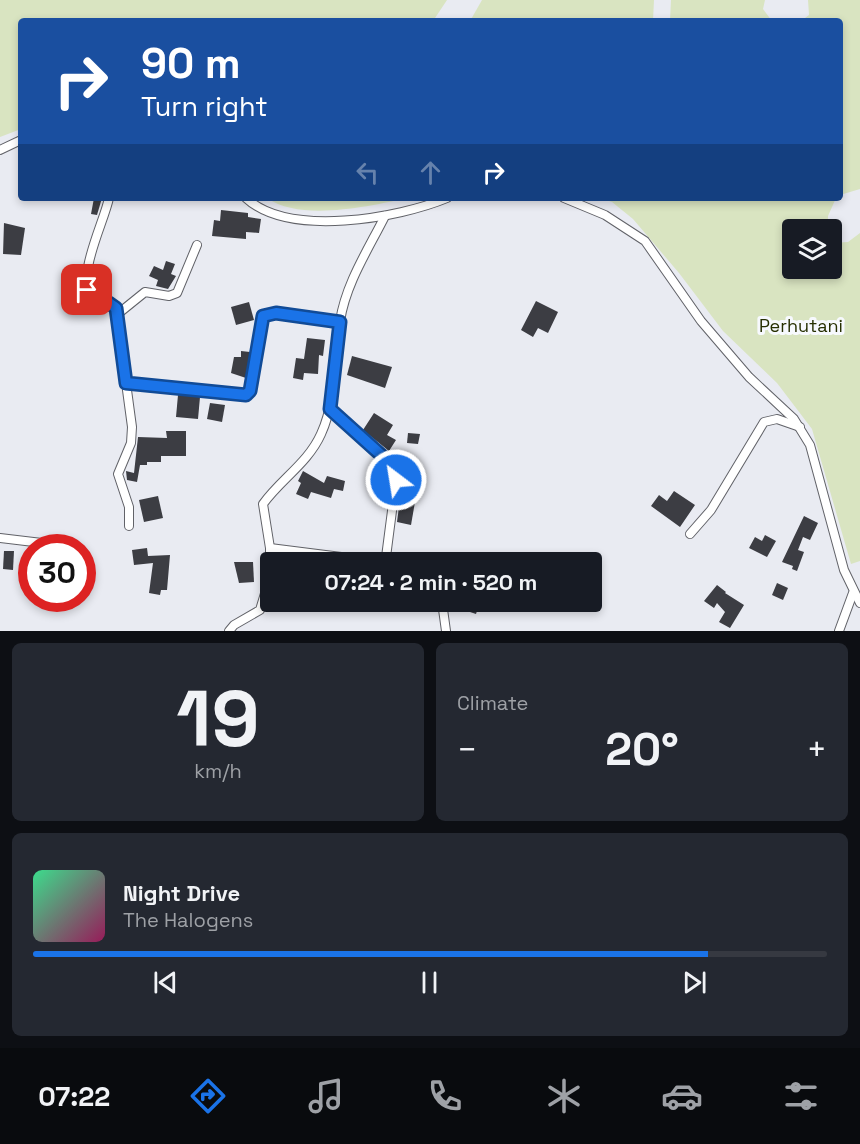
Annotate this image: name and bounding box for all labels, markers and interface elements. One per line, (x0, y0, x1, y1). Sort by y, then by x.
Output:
text: 90 m (141, 37, 241, 90)
icon: right (42, 42, 120, 120)
text: Turn right (141, 89, 268, 124)
icon: left (351, 156, 384, 189)
icon: ahead (414, 156, 447, 189)
icon: right (477, 156, 510, 189)
map controls (782, 219, 842, 279)
button: layers (782, 219, 842, 279)
pin (61, 264, 112, 315)
icon: arrive (70, 273, 103, 306)
park label: Perhutani (759, 314, 843, 337)
position arrow (364, 448, 428, 512)
speed limit sign: 30 (18, 534, 96, 612)
text: 07:24 · 2 min · 520 m (325, 568, 537, 596)
text: 19 (176, 669, 260, 769)
text: Climate (457, 690, 528, 716)
text: 20° (605, 721, 679, 778)
text: − (457, 729, 477, 771)
text: + (807, 729, 827, 771)
text: km/h (194, 758, 242, 784)
text: Night Drive (123, 879, 240, 907)
text: The Halogens (123, 907, 253, 933)
icon: previous (149, 966, 182, 999)
icon: pause (413, 966, 446, 999)
icon: next (678, 966, 711, 999)
icon: directions (187, 1075, 229, 1117)
icon: music (305, 1075, 347, 1117)
icon: phone (424, 1075, 466, 1117)
icon: climate (543, 1075, 585, 1117)
icon: car (661, 1075, 703, 1117)
icon: filters (780, 1075, 822, 1117)
text: 07:22 (38, 1079, 110, 1114)

